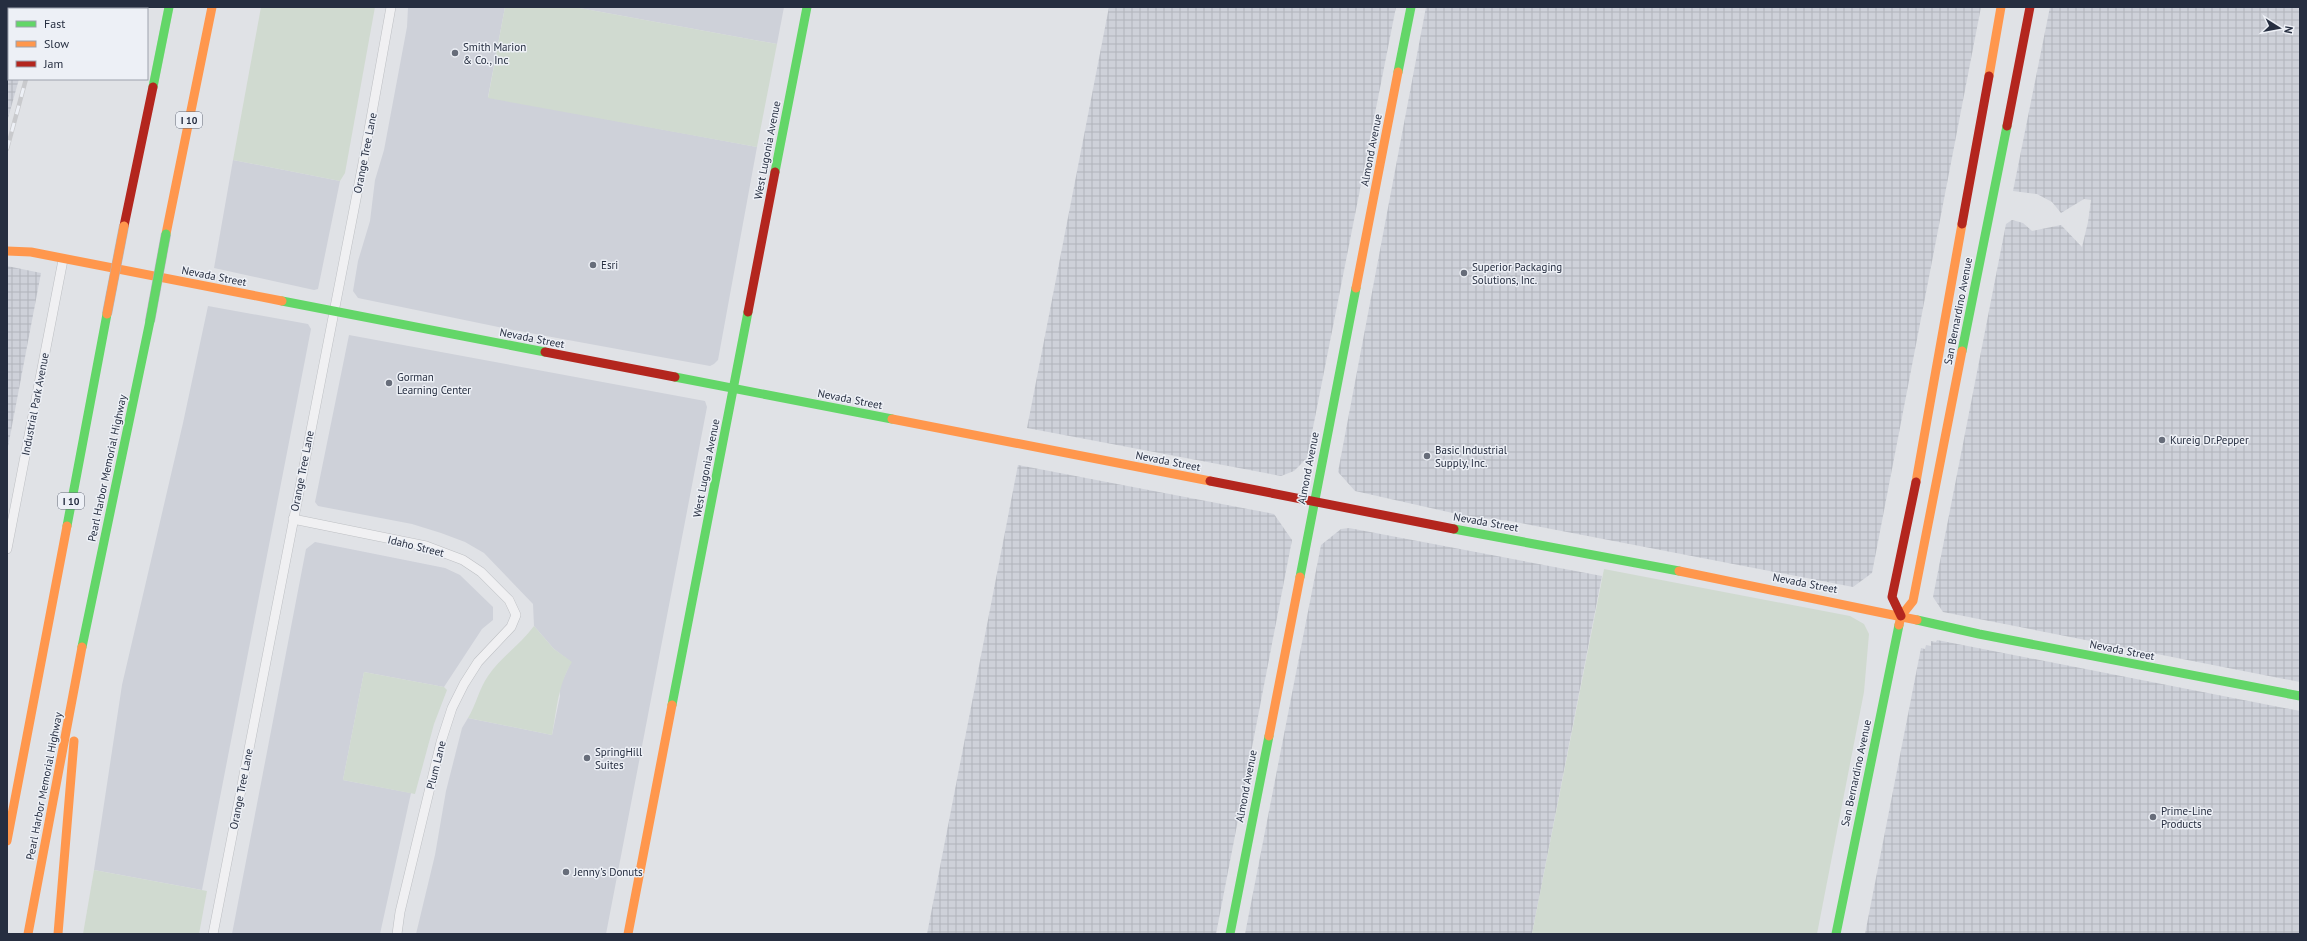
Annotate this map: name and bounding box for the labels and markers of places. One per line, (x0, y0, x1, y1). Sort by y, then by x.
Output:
place label: Smith Marion & Co., Inc (463, 40, 526, 67)
marker: Smith Marion & Co., Inc (450, 48, 460, 58)
place label: Esri (601, 258, 618, 272)
marker: Esri (588, 260, 598, 270)
place label: Superior Packaging Solutions, Inc. (1472, 260, 1562, 287)
marker: Superior Packaging Solutions, Inc. (1459, 268, 1469, 278)
place label: Gorman Learning Center (397, 370, 471, 397)
marker: Gorman Learning Center (384, 378, 394, 388)
place label: Kureig Dr.Pepper (2170, 433, 2249, 447)
marker: Kureig Dr.Pepper (2157, 435, 2167, 445)
place label: Basic Industrial Supply, Inc. (1435, 443, 1508, 470)
marker: Basic Industrial Supply, Inc. (1422, 451, 1432, 461)
place label: SpringHill Suites (595, 745, 643, 772)
marker: SpringHill Suites (582, 753, 592, 763)
place label: Prime-Line Products (2161, 804, 2213, 831)
marker: Prime-Line Products (2148, 812, 2158, 822)
place label: Jenny's Donuts (573, 865, 643, 879)
marker: Jenny's Donuts (561, 867, 571, 877)

